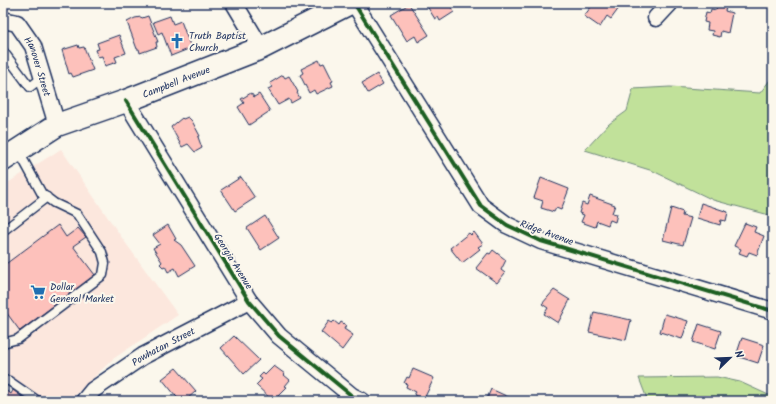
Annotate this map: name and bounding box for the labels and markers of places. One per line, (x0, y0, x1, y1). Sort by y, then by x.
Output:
place label: Truth Baptist Church (189, 28, 246, 56)
church icon: Truth Baptist Church (168, 32, 186, 50)
place label: Dollar General Market (50, 279, 114, 307)
supermarket icon: Dollar General Market (29, 283, 47, 301)

